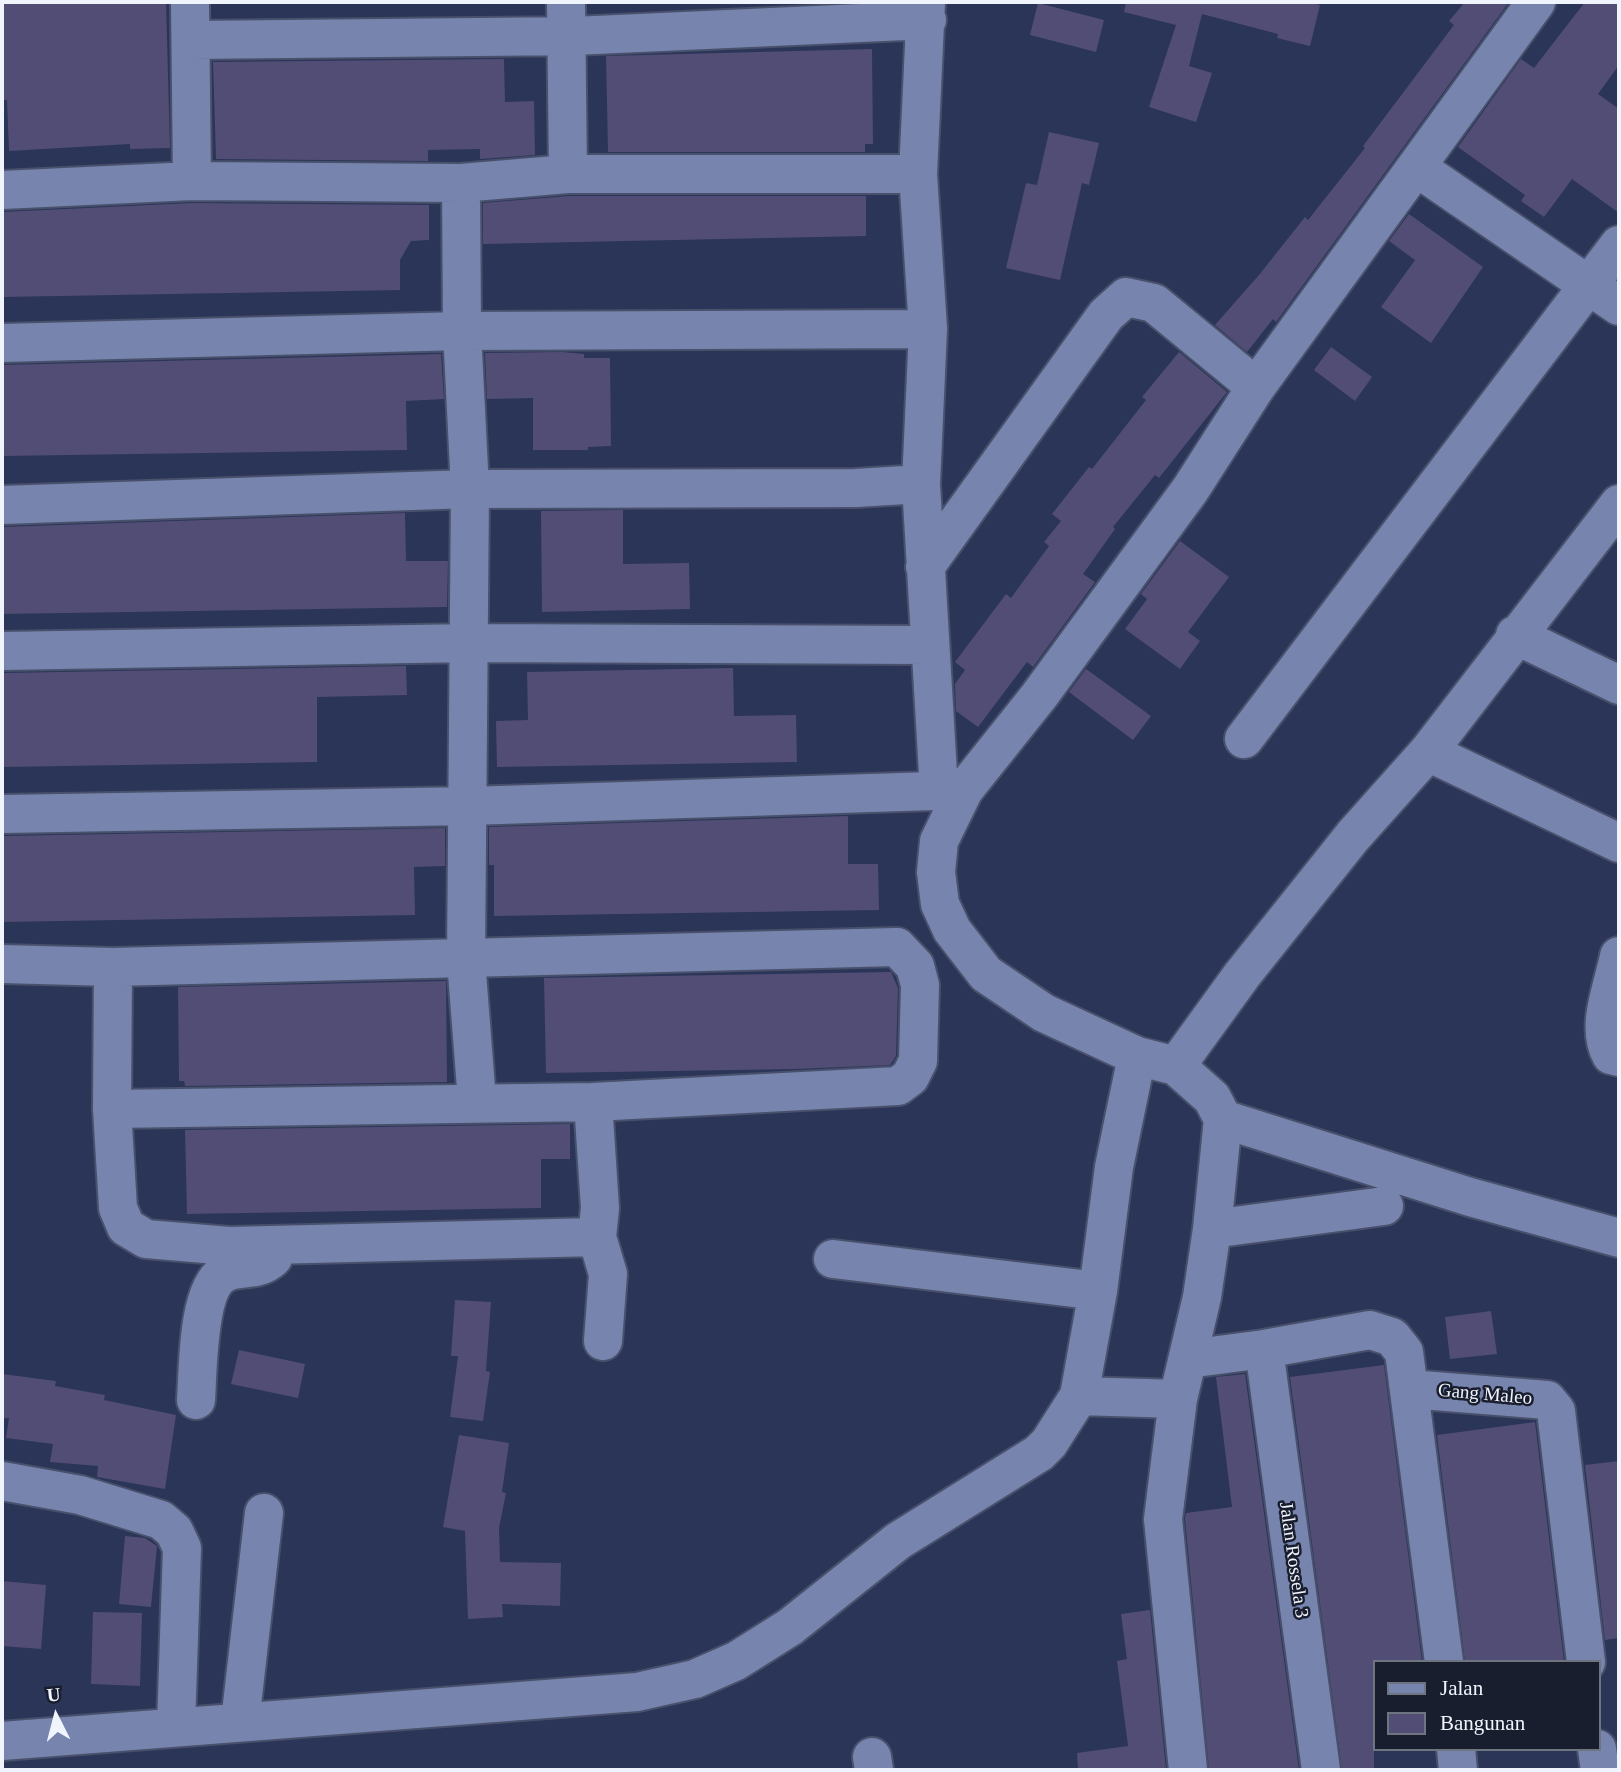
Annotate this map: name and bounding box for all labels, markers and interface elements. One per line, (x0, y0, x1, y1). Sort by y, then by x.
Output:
street label: Gang Maleo (1437, 1380, 1533, 1410)
street label: Jalan Rossela 3 (1274, 1500, 1312, 1620)
legend (1372, 1660, 1600, 1751)
text: Jalan (1440, 1676, 1483, 1700)
north arrow (21, 1681, 91, 1751)
text: U (46, 1683, 62, 1706)
text: Bangunan (1440, 1711, 1525, 1735)

